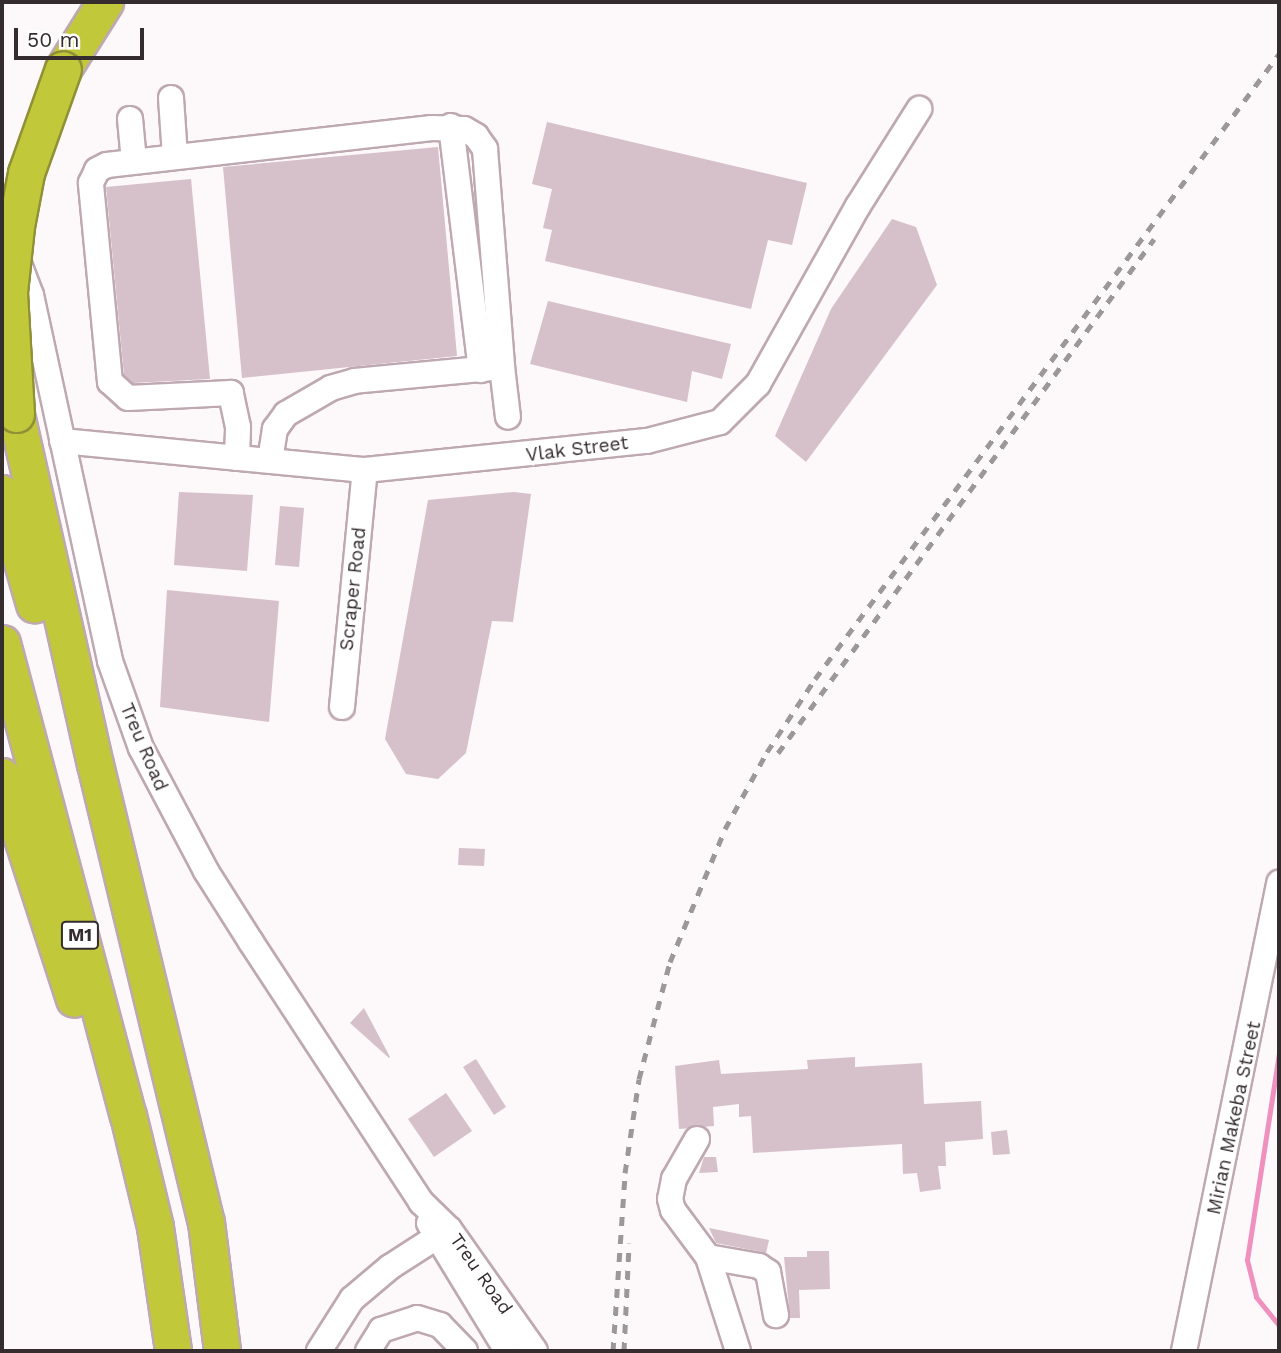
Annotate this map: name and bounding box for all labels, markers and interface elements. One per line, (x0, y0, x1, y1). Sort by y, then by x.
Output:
scale bar (18, 14, 147, 58)
text: 50 m (27, 27, 79, 52)
street label: Vlak Street (524, 431, 630, 467)
street label: Scraper Road (335, 526, 371, 652)
street label: Treu Road (115, 700, 173, 794)
road number: M1 (61, 920, 99, 950)
street label: Mirian Makeba Street (1202, 1019, 1266, 1217)
street label: Treu Road (445, 1229, 517, 1319)

